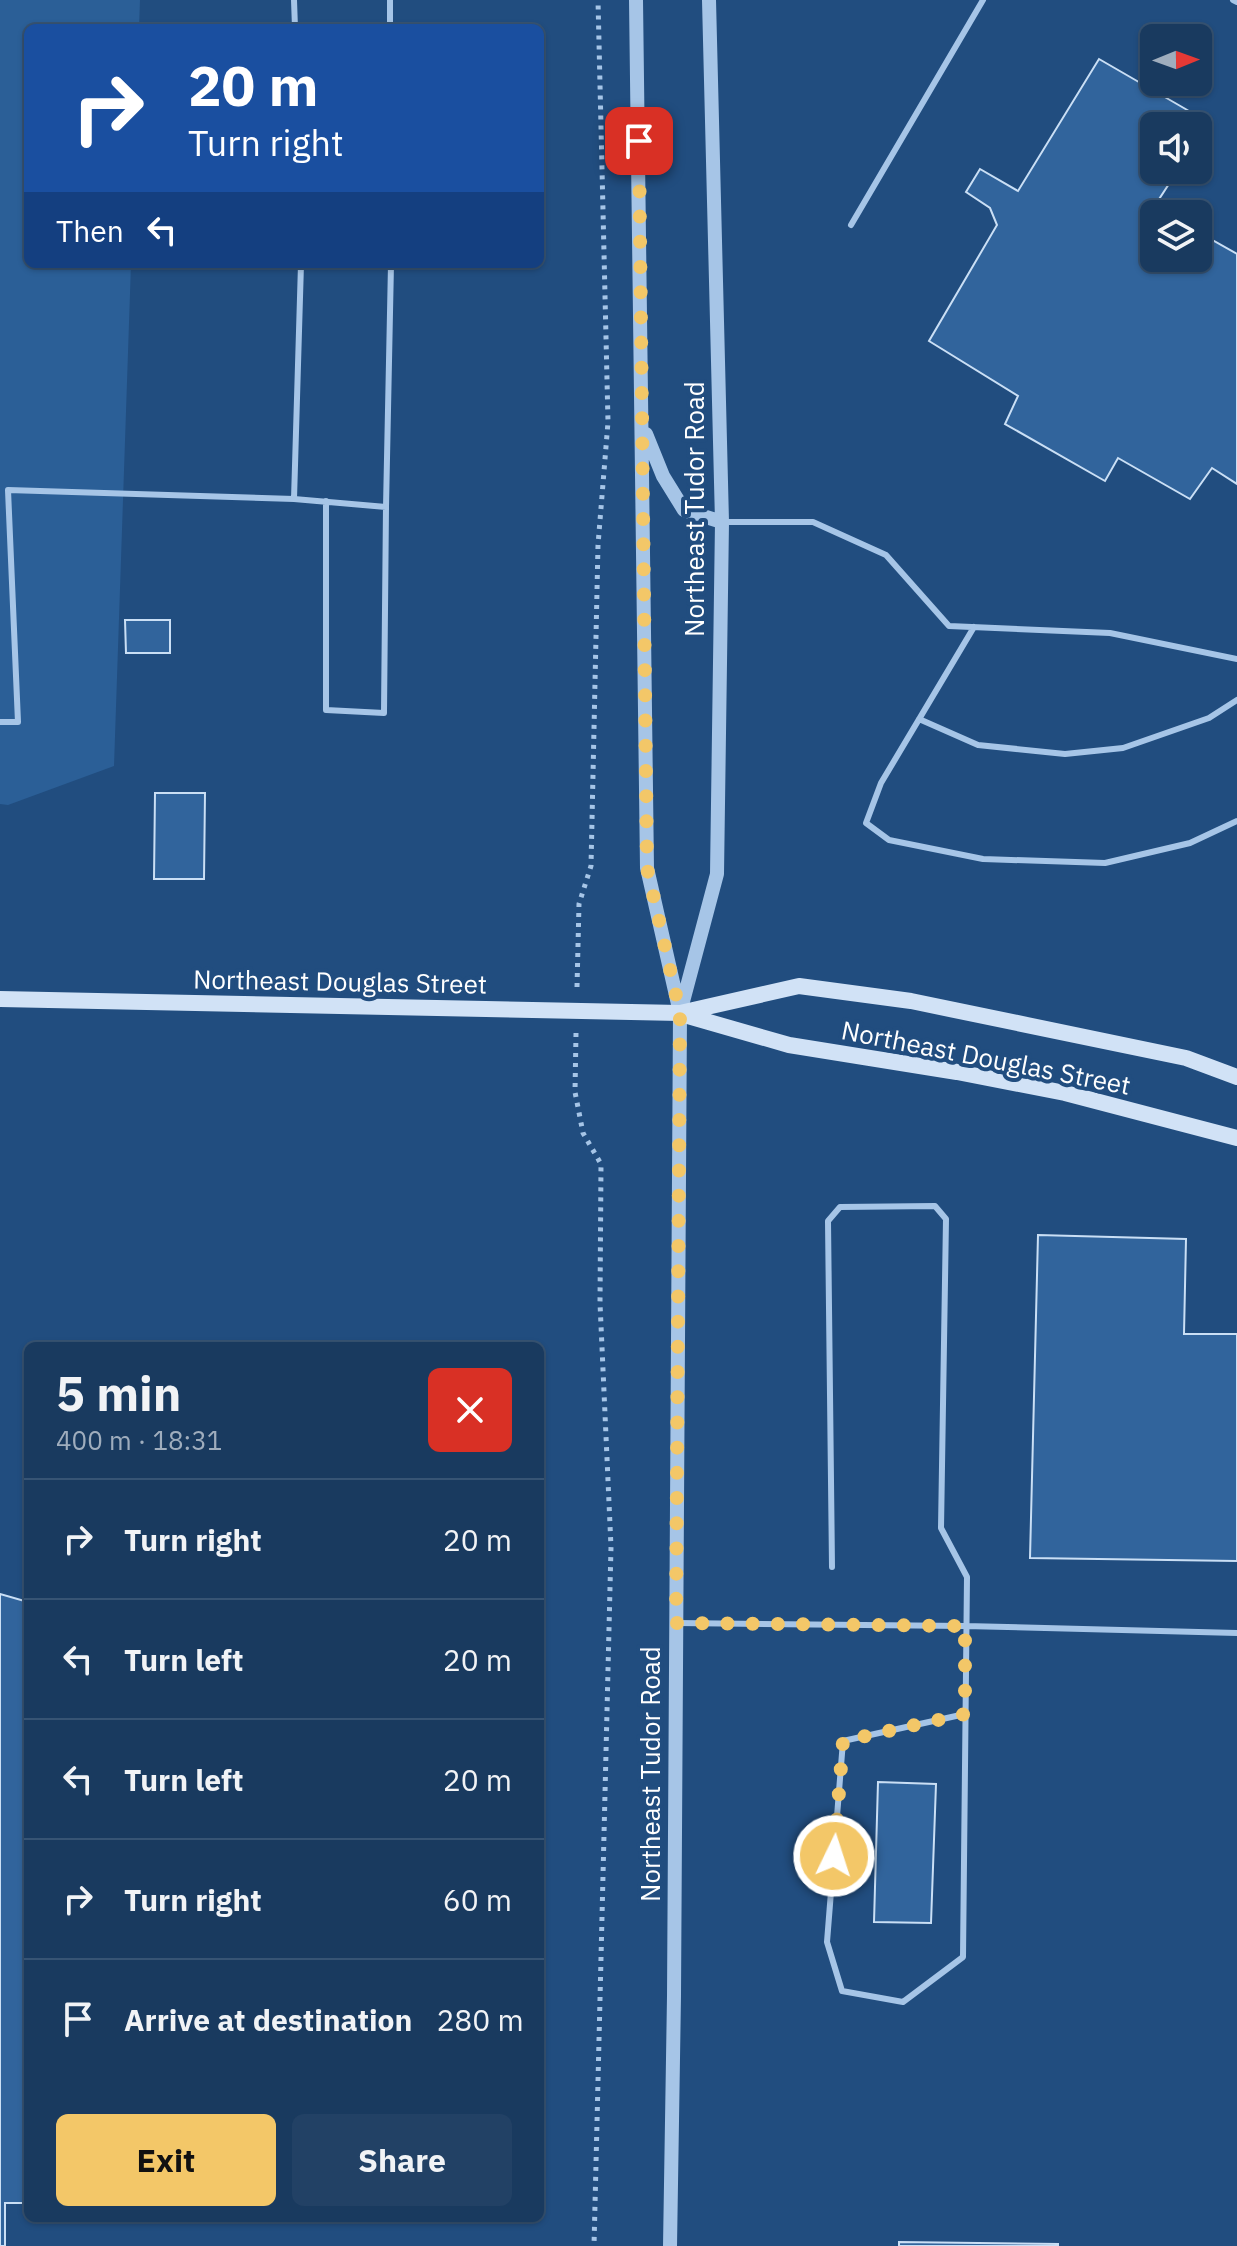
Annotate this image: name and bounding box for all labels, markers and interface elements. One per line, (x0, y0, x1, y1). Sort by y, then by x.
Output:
north arrow (1140, 24, 1212, 96)
map controls (1140, 24, 1212, 272)
text: 20 m (188, 49, 318, 121)
icon: right (56, 56, 160, 160)
pin (605, 107, 673, 175)
button: sound (1140, 112, 1212, 184)
text: Turn right (188, 119, 344, 166)
icon: arrive (617, 119, 661, 163)
button: layers (1140, 200, 1212, 272)
icon: left (140, 208, 184, 252)
text: Then (56, 211, 124, 250)
street label: Northeast Tudor Road (677, 381, 711, 637)
street label: Northeast Douglas Street (193, 961, 487, 1001)
street label: Northeast Douglas Street (839, 1012, 1134, 1102)
text: 5 min (56, 1362, 181, 1424)
button: close (428, 1368, 512, 1452)
text: 400 m · 18:31 (56, 1423, 222, 1457)
icon: right (56, 1517, 100, 1561)
text: Turn right (124, 1520, 262, 1559)
text: 20 m (443, 1520, 512, 1559)
icon: left (56, 1637, 100, 1681)
text: Turn left (124, 1640, 243, 1679)
text: 20 m (443, 1640, 512, 1679)
street label: Northeast Tudor Road (633, 1646, 667, 1902)
icon: left (56, 1757, 100, 1801)
text: Turn left (124, 1760, 243, 1799)
text: 20 m (443, 1760, 512, 1799)
position arrow (792, 1814, 876, 1898)
icon: right (56, 1877, 100, 1921)
text: Turn right (124, 1880, 262, 1919)
text: 60 m (443, 1880, 512, 1919)
icon: arrive (56, 1997, 100, 2041)
text: Arrive at destination (124, 2000, 412, 2039)
text: 280 m (436, 2000, 524, 2039)
button: Exit (56, 2114, 276, 2206)
button: Share (292, 2114, 512, 2206)

